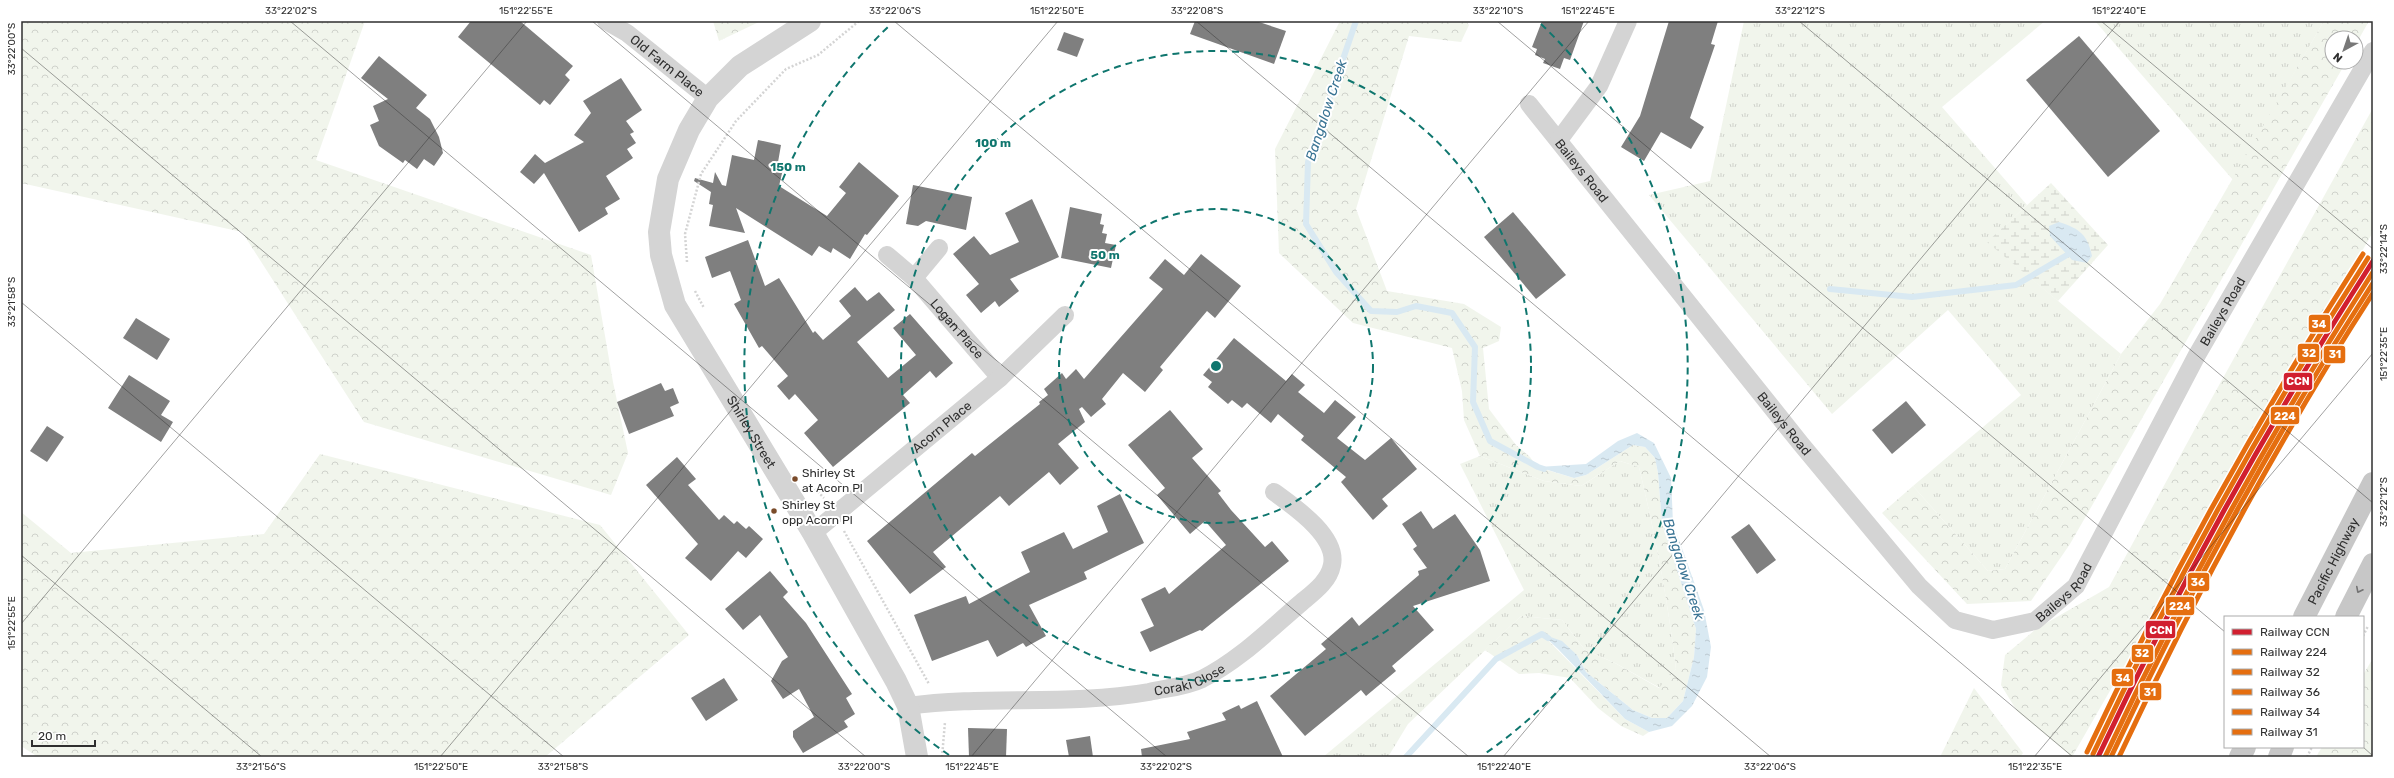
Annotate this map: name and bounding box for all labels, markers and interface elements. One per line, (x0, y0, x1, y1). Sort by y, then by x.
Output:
text: 33°22'02"S (265, 5, 317, 17)
text: 151°22'55"E (499, 5, 553, 17)
text: 33°22'06"S (869, 5, 921, 17)
text: 151°22'50"E (1030, 5, 1084, 17)
text: 33°22'08"S (1171, 5, 1223, 17)
text: 33°22'10"S (1473, 5, 1523, 17)
text: 151°22'45"E (1561, 5, 1615, 17)
text: 33°22'12"S (1775, 5, 1825, 17)
text: 151°22'40"E (2092, 5, 2146, 17)
text: 33°22'00"S (6, 23, 18, 75)
north arrow (2324, 30, 2364, 70)
street label: Old Farm Place (627, 32, 707, 100)
text: N (2331, 50, 2345, 65)
water label: Bangalow Creek (1302, 57, 1351, 163)
text: 100 m (975, 136, 1011, 150)
street label: Baileys Road (1552, 136, 1612, 205)
text: 150 m (770, 160, 806, 174)
text: 33°22'14"S (2378, 224, 2390, 274)
text: 50 m (1090, 248, 1120, 262)
street label: Baileys Road (2197, 275, 2248, 349)
text: 33°21'58"S (6, 277, 18, 327)
street label: Logan Place (927, 296, 987, 362)
line badge: 34 (2308, 314, 2331, 333)
text: 34 (2312, 318, 2327, 331)
text: 151°22'35"E (2378, 327, 2390, 381)
line badge: 32 (2297, 343, 2320, 363)
line badge: 31 (2323, 345, 2346, 364)
text: 32 (2302, 347, 2316, 360)
text: 31 (2329, 348, 2341, 361)
centre of rings (1209, 359, 1223, 373)
line badge: CCN (2283, 372, 2313, 391)
text: CCN (2286, 375, 2310, 388)
street label: Baileys Road (1754, 389, 1814, 458)
street label: Shirley Street (724, 393, 779, 471)
street label: Acorn Place (909, 398, 975, 456)
line badge: 224 (2270, 406, 2300, 425)
text: 224 (2274, 410, 2296, 423)
place label: Shirley St at Acorn Pl (802, 466, 863, 495)
marker: Shirley St at Acorn Pl (790, 474, 800, 484)
text: 33°22'12"S (2378, 477, 2390, 527)
place label: Shirley St opp Acorn Pl (782, 498, 853, 527)
marker: Shirley St opp Acorn Pl (769, 506, 779, 516)
street label: Pacific Highway (2305, 515, 2362, 607)
water label: Bangalow Creek (1659, 516, 1708, 623)
street label: Baileys Road (2033, 560, 2095, 625)
line badge: 36 (2187, 572, 2210, 592)
text: 36 (2191, 576, 2205, 589)
one-way arrow (2357, 586, 2364, 594)
text: 151°22'55"E (6, 596, 18, 650)
line badge: 224 (2165, 596, 2195, 616)
text: 224 (2169, 600, 2191, 613)
legend (2224, 616, 2364, 748)
line badge: CCN (2145, 620, 2176, 639)
text: CCN (2149, 624, 2173, 637)
text: Railway CCN (2260, 625, 2330, 639)
line badge: 32 (2131, 644, 2154, 663)
text: Railway 224 (2260, 645, 2327, 659)
text: 32 (2135, 647, 2149, 660)
street label: Coraki Close (1153, 661, 1228, 699)
text: Railway 32 (2260, 665, 2320, 679)
line badge: 34 (2111, 668, 2134, 687)
text: 34 (2116, 672, 2131, 685)
line badge: 31 (2139, 682, 2162, 701)
text: Railway 36 (2260, 685, 2320, 699)
text: 31 (2144, 686, 2156, 699)
text: Railway 34 (2260, 705, 2321, 719)
scale bar (32, 722, 95, 748)
text: Railway 31 (2260, 725, 2318, 739)
text: 20 m (38, 729, 66, 743)
text: 33°21'56"S (236, 761, 286, 773)
text: 151°22'50"E (414, 761, 468, 773)
text: 33°21'58"S (538, 761, 588, 773)
text: 33°22'00"S (838, 761, 890, 773)
text: 151°22'45"E (945, 761, 999, 773)
text: 33°22'02"S (1140, 761, 1192, 773)
text: 151°22'40"E (1477, 761, 1531, 773)
text: 33°22'06"S (1744, 761, 1796, 773)
text: 151°22'35"E (2008, 761, 2062, 773)

